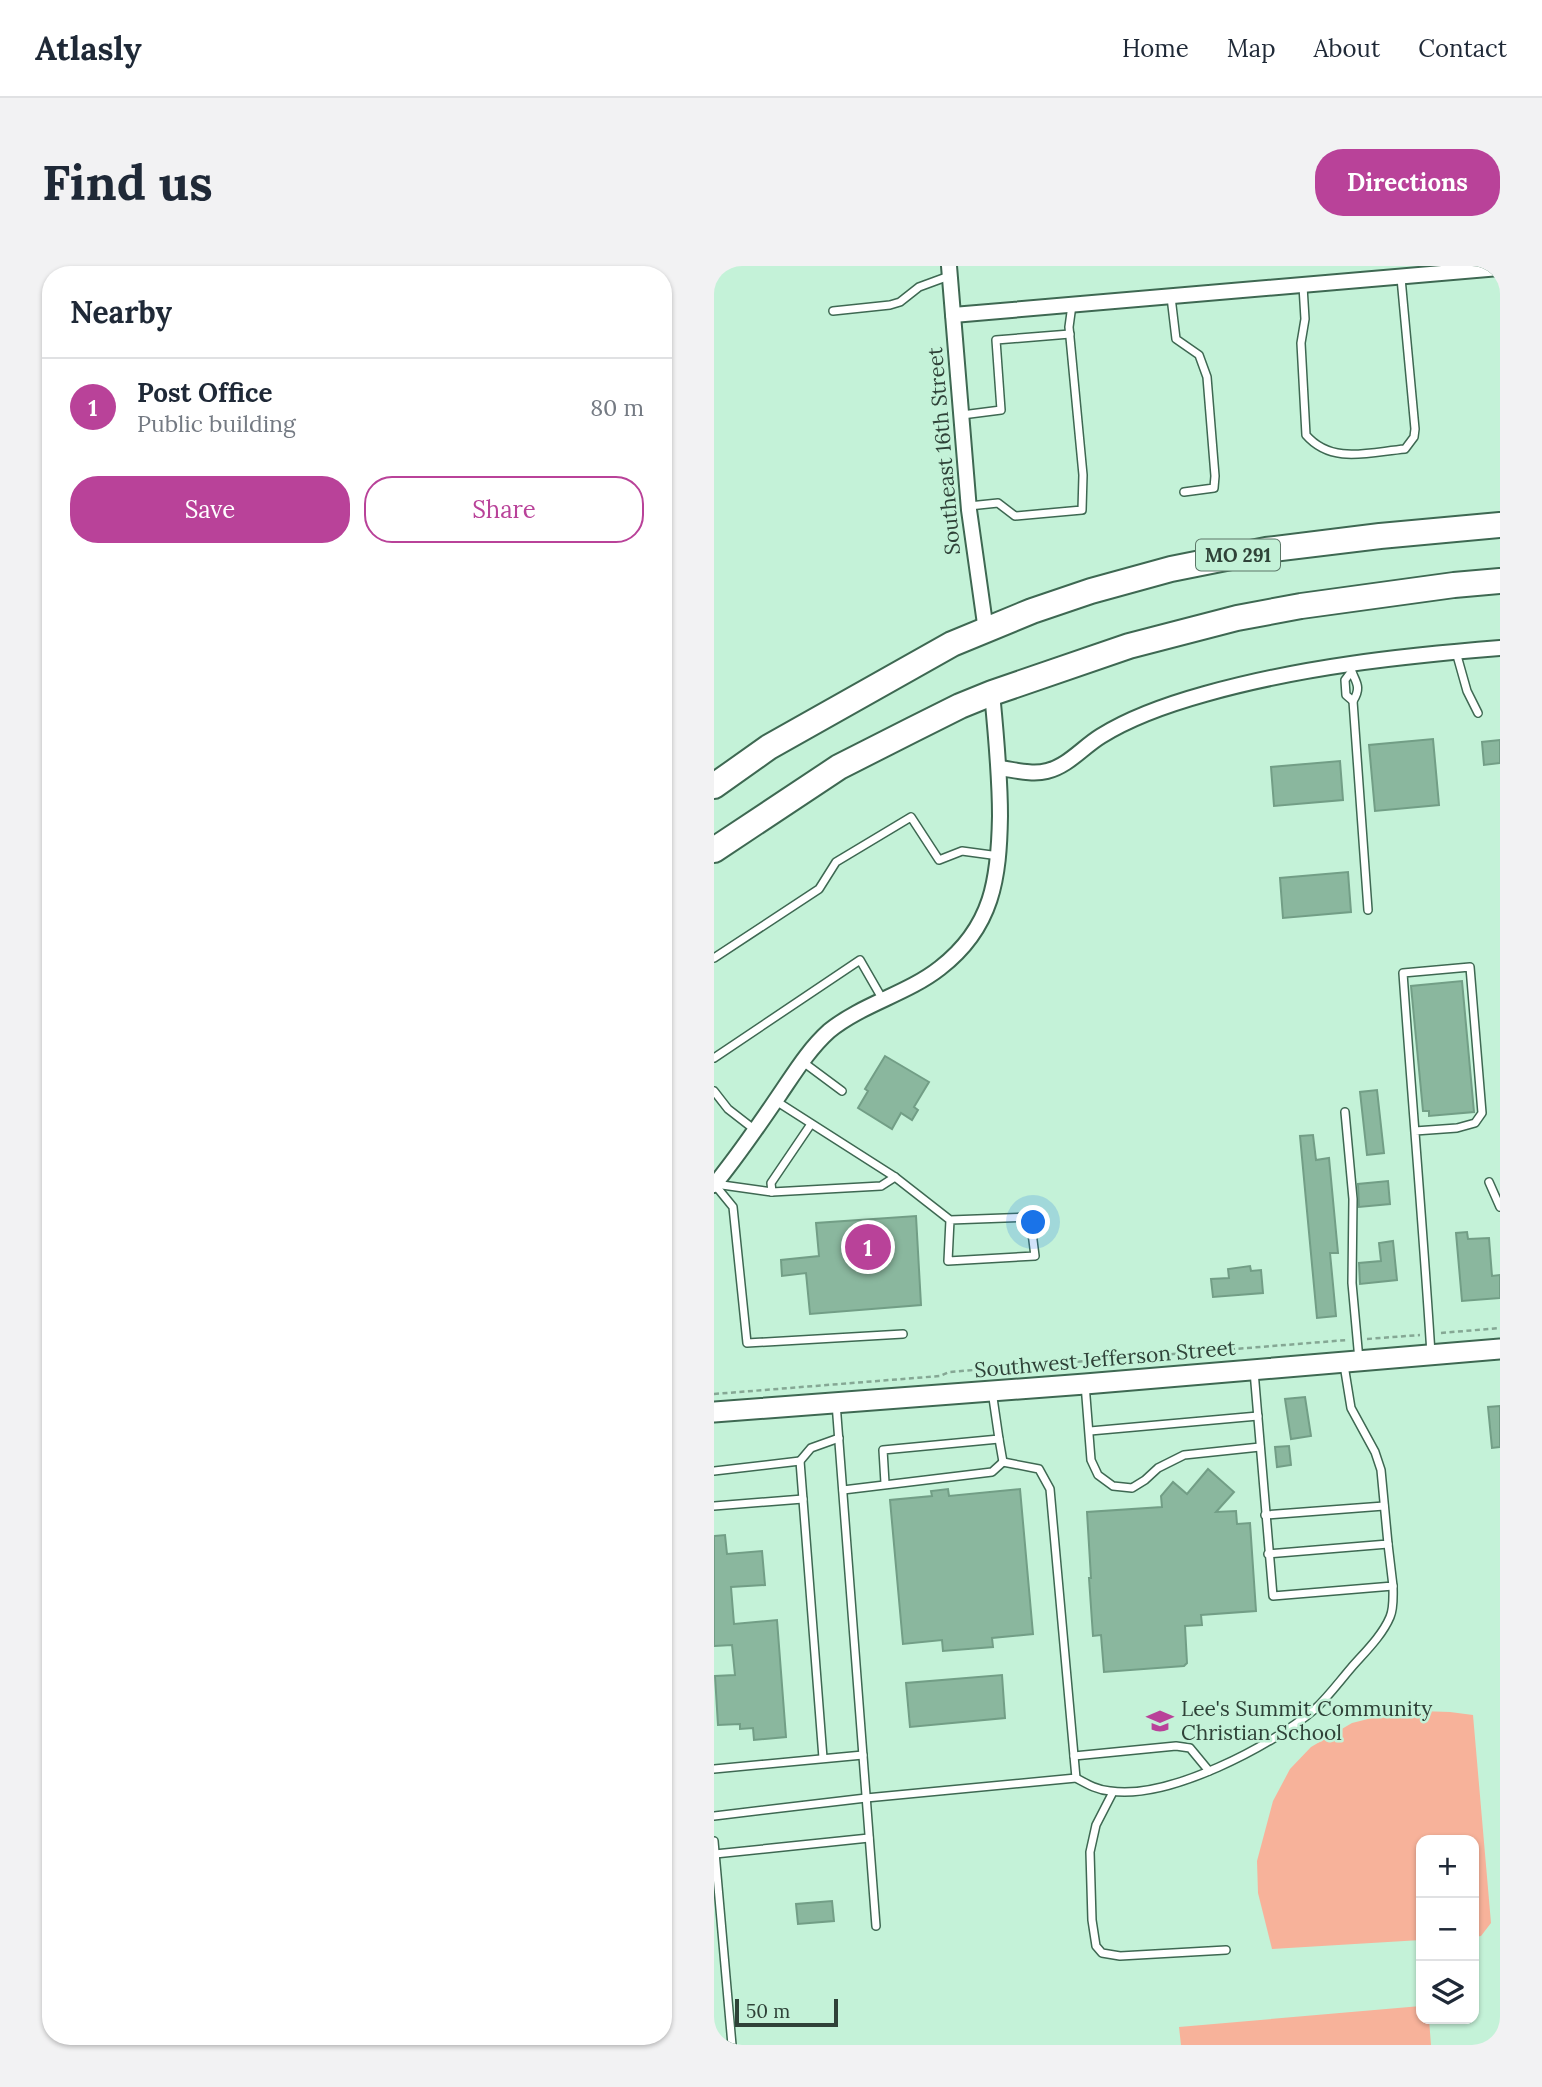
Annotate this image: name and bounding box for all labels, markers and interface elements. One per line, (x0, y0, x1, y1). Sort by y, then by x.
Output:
text: Atlasly (35, 27, 142, 69)
text: Home (1122, 33, 1189, 64)
text: Map (1227, 33, 1276, 64)
text: About (1314, 33, 1380, 64)
text: Contact (1418, 33, 1507, 64)
button: Directions (1315, 149, 1500, 216)
text: Find us (42, 151, 213, 213)
text: Nearby (70, 293, 172, 331)
street label: Southeast 16th Street (921, 345, 966, 556)
text: Post Office (137, 376, 272, 409)
text: 1 (88, 393, 98, 422)
text: 80 m (590, 393, 644, 422)
text: Public building (137, 409, 296, 438)
button: Save (70, 476, 350, 543)
button: Share (364, 476, 644, 543)
road number: MO 291 (1196, 540, 1280, 570)
your location (1016, 1205, 1050, 1239)
pin: 1 (845, 1221, 891, 1273)
street label: Southwest Jefferson Street (973, 1334, 1238, 1383)
place label: Lee's Summit Community Christian School (1181, 1695, 1432, 1746)
school or university icon: Lee's Summit Community Christian School (1145, 1706, 1175, 1736)
map controls (1416, 1835, 1479, 2024)
button: + (1416, 1835, 1479, 1898)
button: − (1416, 1898, 1479, 1961)
button: layers (1416, 1961, 1479, 2024)
scale bar (735, 1996, 838, 2028)
text: 50 m (746, 1999, 790, 2023)

